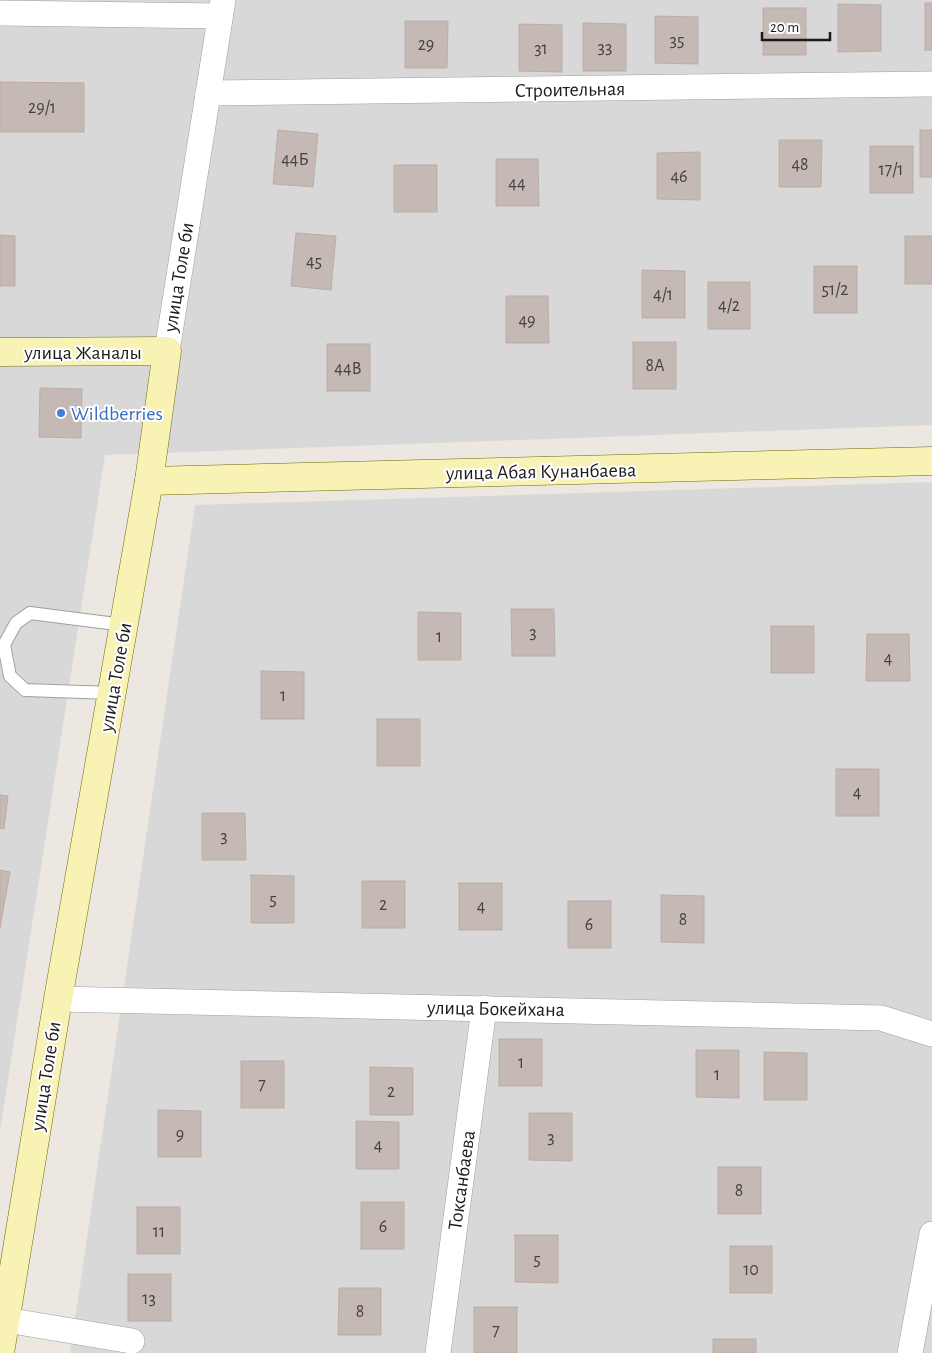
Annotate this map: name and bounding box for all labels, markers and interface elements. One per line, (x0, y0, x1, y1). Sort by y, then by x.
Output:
scale bar (762, 10, 830, 42)
text: 20 m (770, 20, 799, 35)
house number: 35 (670, 32, 684, 50)
house number: 29 (418, 36, 434, 54)
house number: 33 (598, 39, 612, 57)
house number: 31 (534, 40, 548, 58)
street label: Строительная (515, 79, 625, 101)
house number: 29/1 (28, 99, 56, 117)
house number: 44Б (281, 151, 309, 169)
house number: 48 (791, 156, 809, 174)
house number: 17/1 (878, 161, 904, 179)
house number: 46 (670, 168, 688, 186)
house number: 44 (508, 175, 526, 193)
street label: улица Толе би (160, 221, 198, 334)
house number: 45 (306, 253, 322, 271)
house number: 51/2 (821, 281, 849, 299)
house number: 4/1 (653, 286, 673, 304)
house number: 4/2 (718, 297, 740, 315)
house number: 49 (518, 312, 536, 330)
street label: улица Жаналы (23, 343, 142, 363)
house number: 8А (645, 357, 665, 375)
house number: 44В (334, 360, 362, 378)
place label: Wildberries (71, 404, 163, 424)
marker: Wildberries (55, 407, 67, 419)
street label: улица Абая Кунанбаева (445, 460, 636, 484)
street label: улица Толе би (96, 621, 135, 734)
house number: 3 (529, 624, 537, 642)
house number: 1 (436, 628, 442, 646)
house number: 4 (884, 650, 893, 668)
house number: 1 (280, 687, 286, 705)
house number: 4 (853, 784, 862, 802)
house number: 3 (220, 828, 228, 846)
house number: 5 (269, 891, 277, 909)
house number: 2 (379, 896, 387, 914)
house number: 4 (477, 898, 486, 916)
house number: 8 (679, 911, 687, 929)
house number: 6 (585, 916, 593, 934)
street label: улица Бокейхана (426, 998, 565, 1020)
street label: улица Толе би (27, 1020, 65, 1133)
house number: 1 (518, 1054, 524, 1072)
house number: 1 (714, 1066, 720, 1084)
house number: 7 (258, 1076, 266, 1094)
house number: 2 (387, 1083, 395, 1101)
house number: 9 (176, 1126, 184, 1144)
street label: Токсанбаева (445, 1129, 479, 1231)
house number: 3 (547, 1129, 555, 1147)
house number: 4 (374, 1137, 383, 1155)
house number: 8 (735, 1182, 743, 1200)
house number: 6 (379, 1218, 387, 1236)
house number: 11 (153, 1223, 165, 1241)
house number: 5 (533, 1251, 541, 1269)
house number: 10 (743, 1261, 759, 1279)
house number: 13 (142, 1290, 156, 1308)
house number: 8 (356, 1303, 364, 1321)
house number: 7 (492, 1322, 500, 1340)

